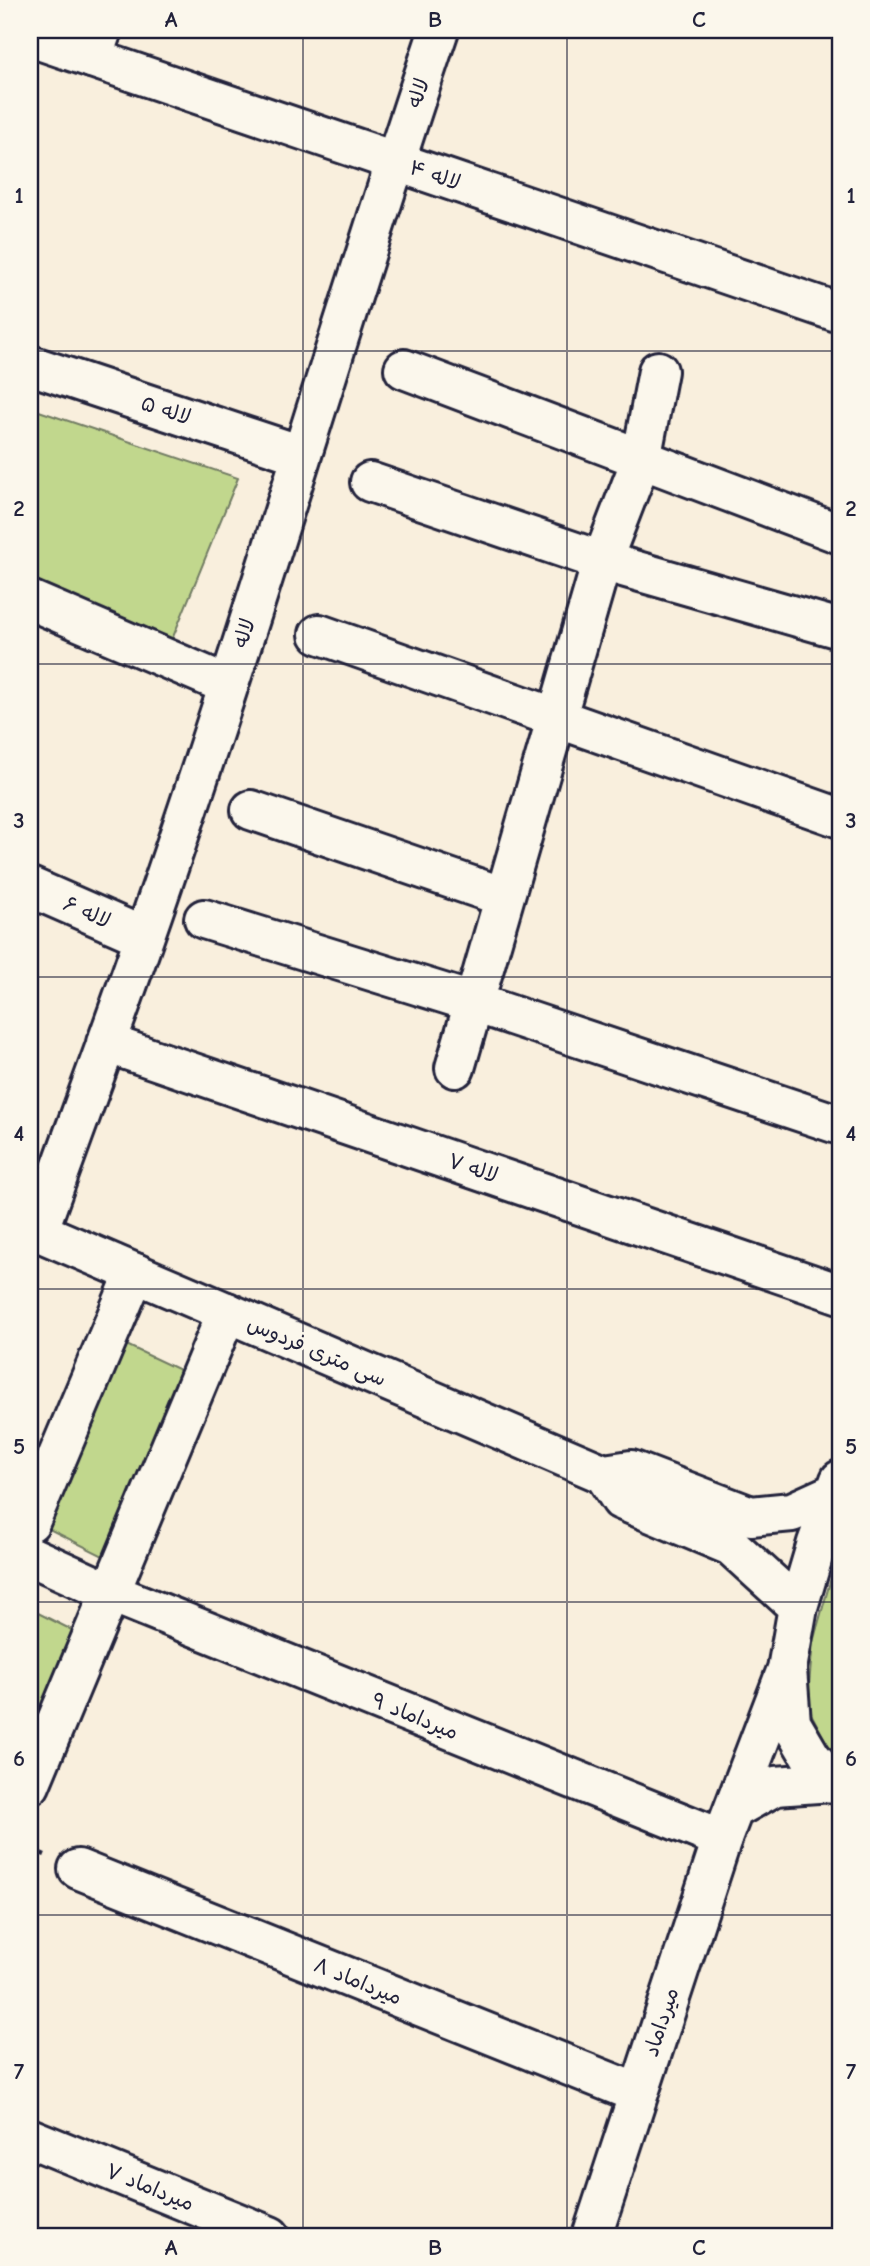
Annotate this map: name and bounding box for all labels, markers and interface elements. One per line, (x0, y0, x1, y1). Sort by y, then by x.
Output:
text: A (165, 6, 178, 33)
text: B (428, 6, 442, 33)
text: C (692, 6, 706, 33)
street label: لاله (402, 75, 434, 111)
street label: لاله ۴ (406, 155, 464, 195)
text: 1 (14, 182, 24, 209)
text: 1 (846, 182, 856, 209)
street label: لاله ۵ (138, 391, 194, 429)
text: 2 (13, 495, 25, 522)
text: 2 (845, 495, 857, 522)
street label: لاله (228, 615, 260, 651)
text: 3 (13, 807, 25, 834)
text: 3 (845, 807, 857, 834)
street label: لاله ۶ (60, 891, 114, 933)
text: 4 (14, 1120, 25, 1147)
text: 4 (846, 1120, 857, 1147)
street label: لاله ۷ (445, 1148, 501, 1188)
street label: سی متری فردوس (243, 1311, 390, 1393)
text: 5 (13, 1433, 25, 1460)
text: 5 (845, 1433, 857, 1460)
street label: میرداماد ۹ (368, 1688, 462, 1744)
text: 6 (13, 1745, 25, 1772)
text: 6 (845, 1745, 857, 1772)
street label: میرداماد ۸ (310, 1952, 406, 2010)
street label: میرداماد (639, 1984, 683, 2060)
text: 7 (14, 2058, 25, 2085)
text: 7 (846, 2058, 857, 2085)
street label: میرداماد ۷ (102, 2158, 198, 2216)
text: A (165, 2234, 178, 2261)
text: B (428, 2234, 442, 2261)
text: C (692, 2234, 706, 2261)

